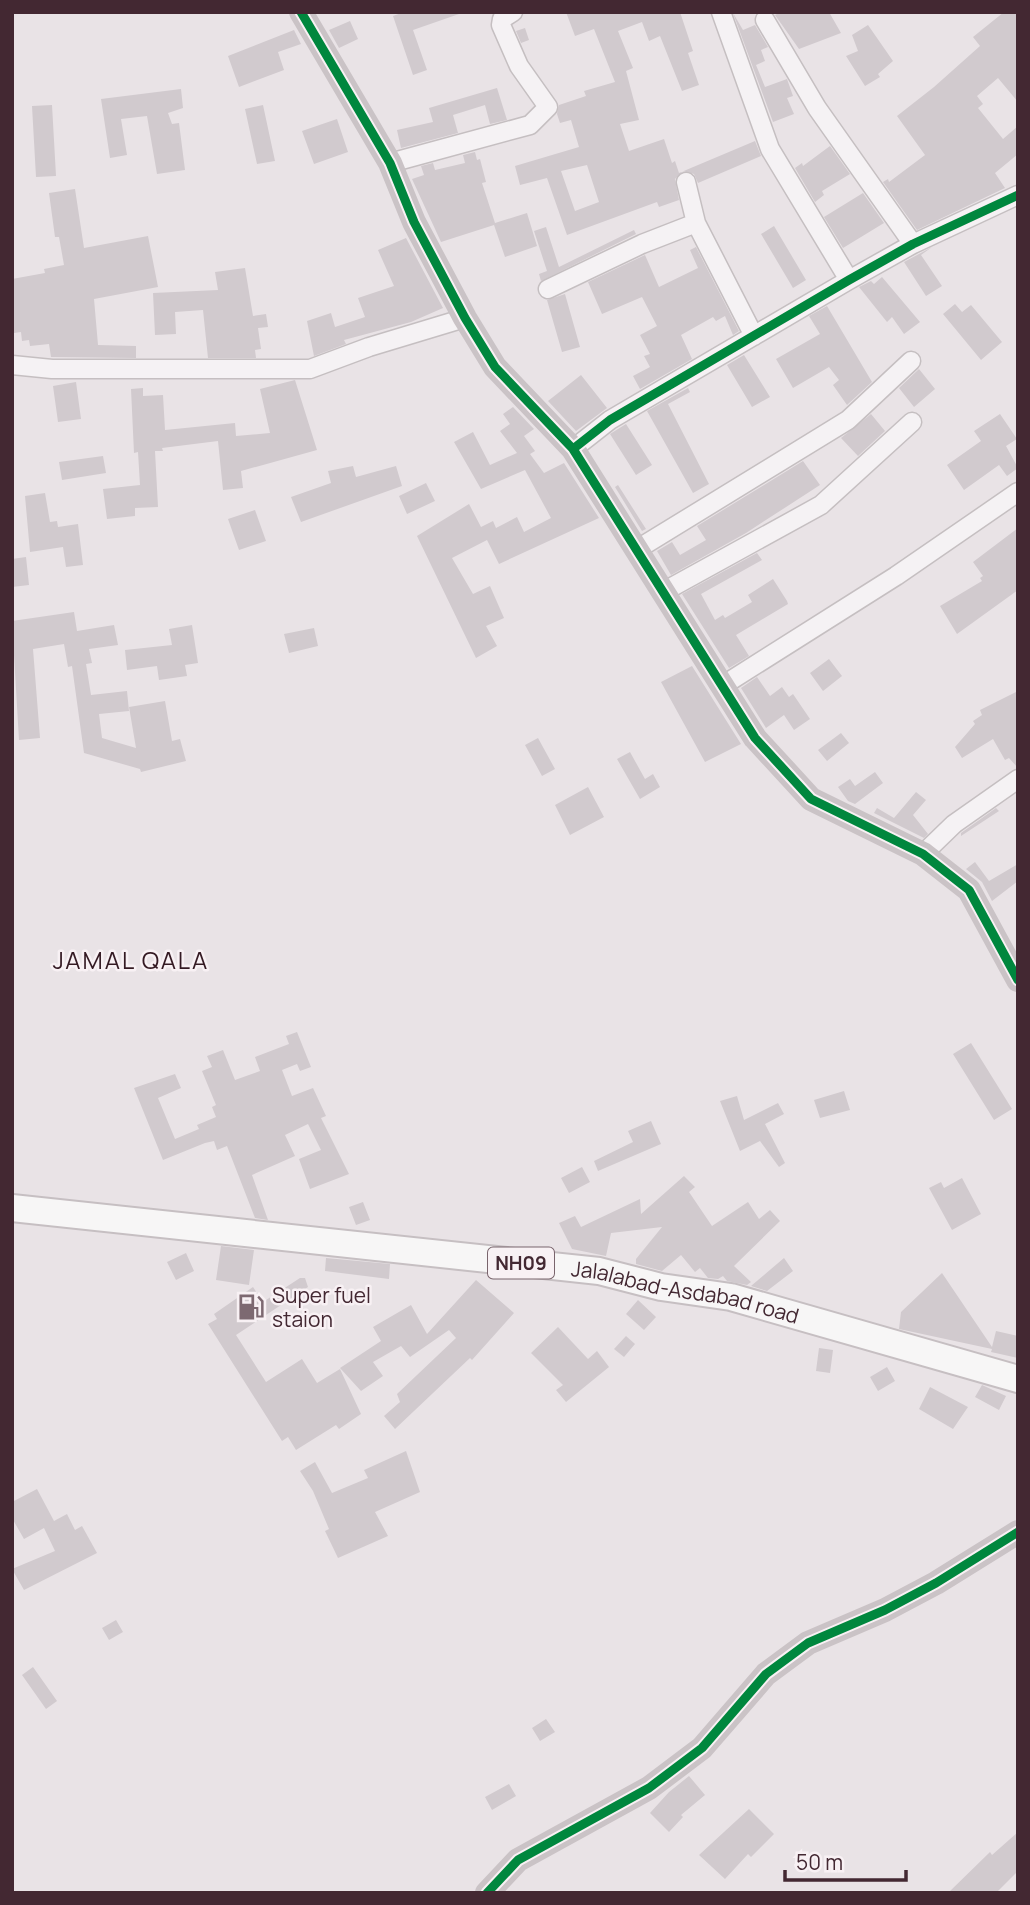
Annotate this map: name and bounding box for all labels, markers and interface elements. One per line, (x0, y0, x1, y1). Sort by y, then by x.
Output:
district label: JAMAL QALA (53, 943, 209, 976)
road number: NH09 (488, 1247, 554, 1278)
street label: Jalalabad-Asdabad road (570, 1254, 802, 1330)
place label: Super fuel staion (272, 1281, 371, 1333)
fuel station icon: Super fuel staion (236, 1292, 266, 1322)
scale bar (785, 1839, 906, 1883)
text: 50 m (796, 1848, 843, 1876)

